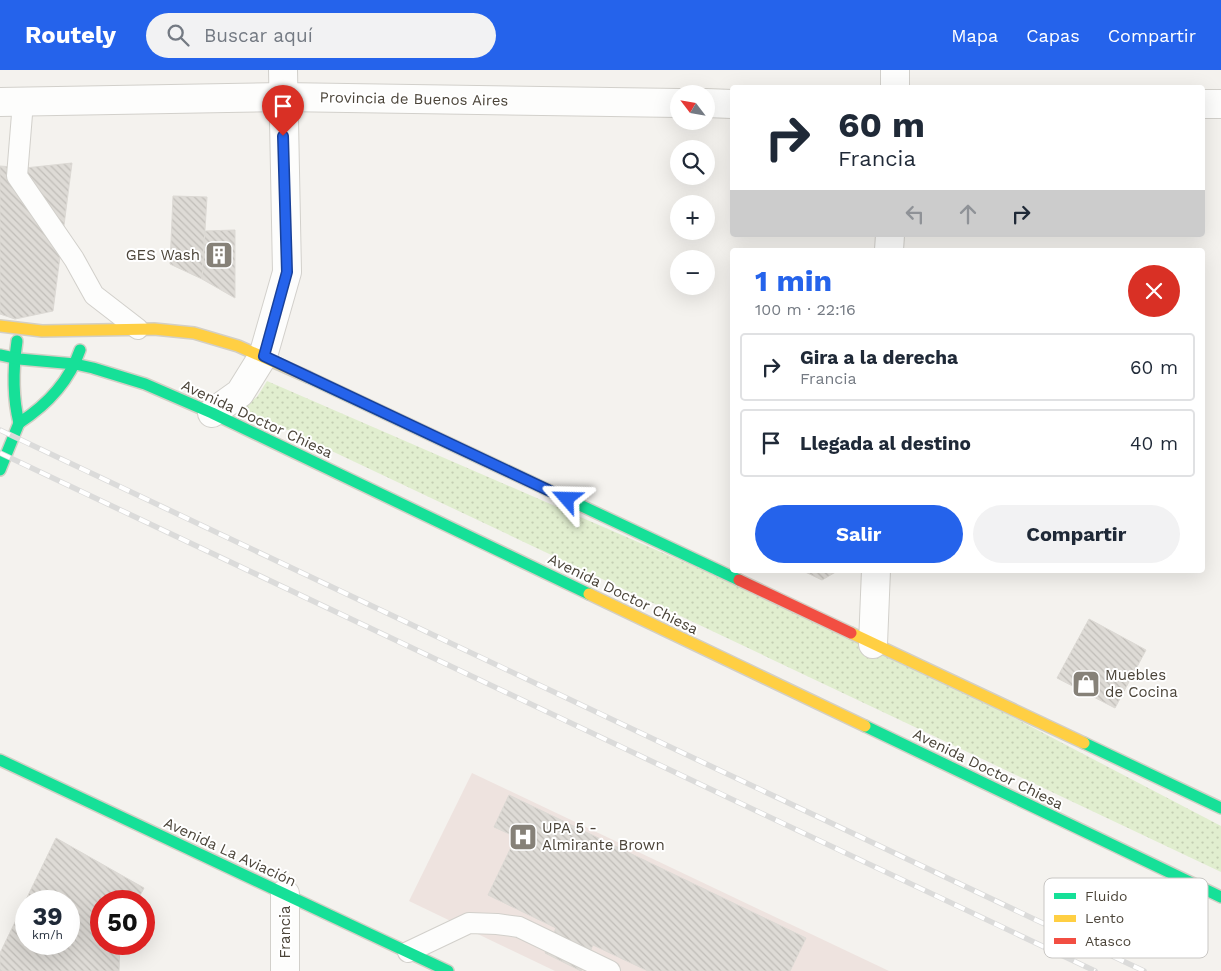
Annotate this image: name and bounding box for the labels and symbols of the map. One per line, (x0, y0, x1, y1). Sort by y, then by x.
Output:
pin (262, 85, 304, 136)
north arrow (670, 85, 715, 130)
street label: Provincia de Buenos Aires (320, 88, 509, 110)
building icon: GES Wash (204, 240, 234, 270)
place label: GES Wash (126, 246, 200, 264)
street label: Avenida Doctor Chiesa (179, 376, 336, 462)
position arrow (540, 472, 592, 524)
street label: Avenida Doctor Chiesa (545, 550, 701, 638)
place label: Muebles de Cocina (1105, 666, 1178, 701)
shop icon: Muebles de Cocina (1071, 669, 1101, 699)
street label: Avenida Doctor Chiesa (910, 725, 1066, 813)
street label: Avenida La Aviación (161, 813, 299, 891)
place label: UPA 5 - Almirante Brown (542, 819, 665, 854)
hospital icon: UPA 5 - Almirante Brown (508, 822, 538, 852)
legend (1044, 878, 1208, 958)
text: Fluido (1085, 888, 1127, 904)
speed limit sign: 50 (90, 890, 155, 955)
street label: Francia (276, 905, 294, 959)
text: Lento (1085, 910, 1124, 926)
text: Atasco (1085, 933, 1131, 949)

